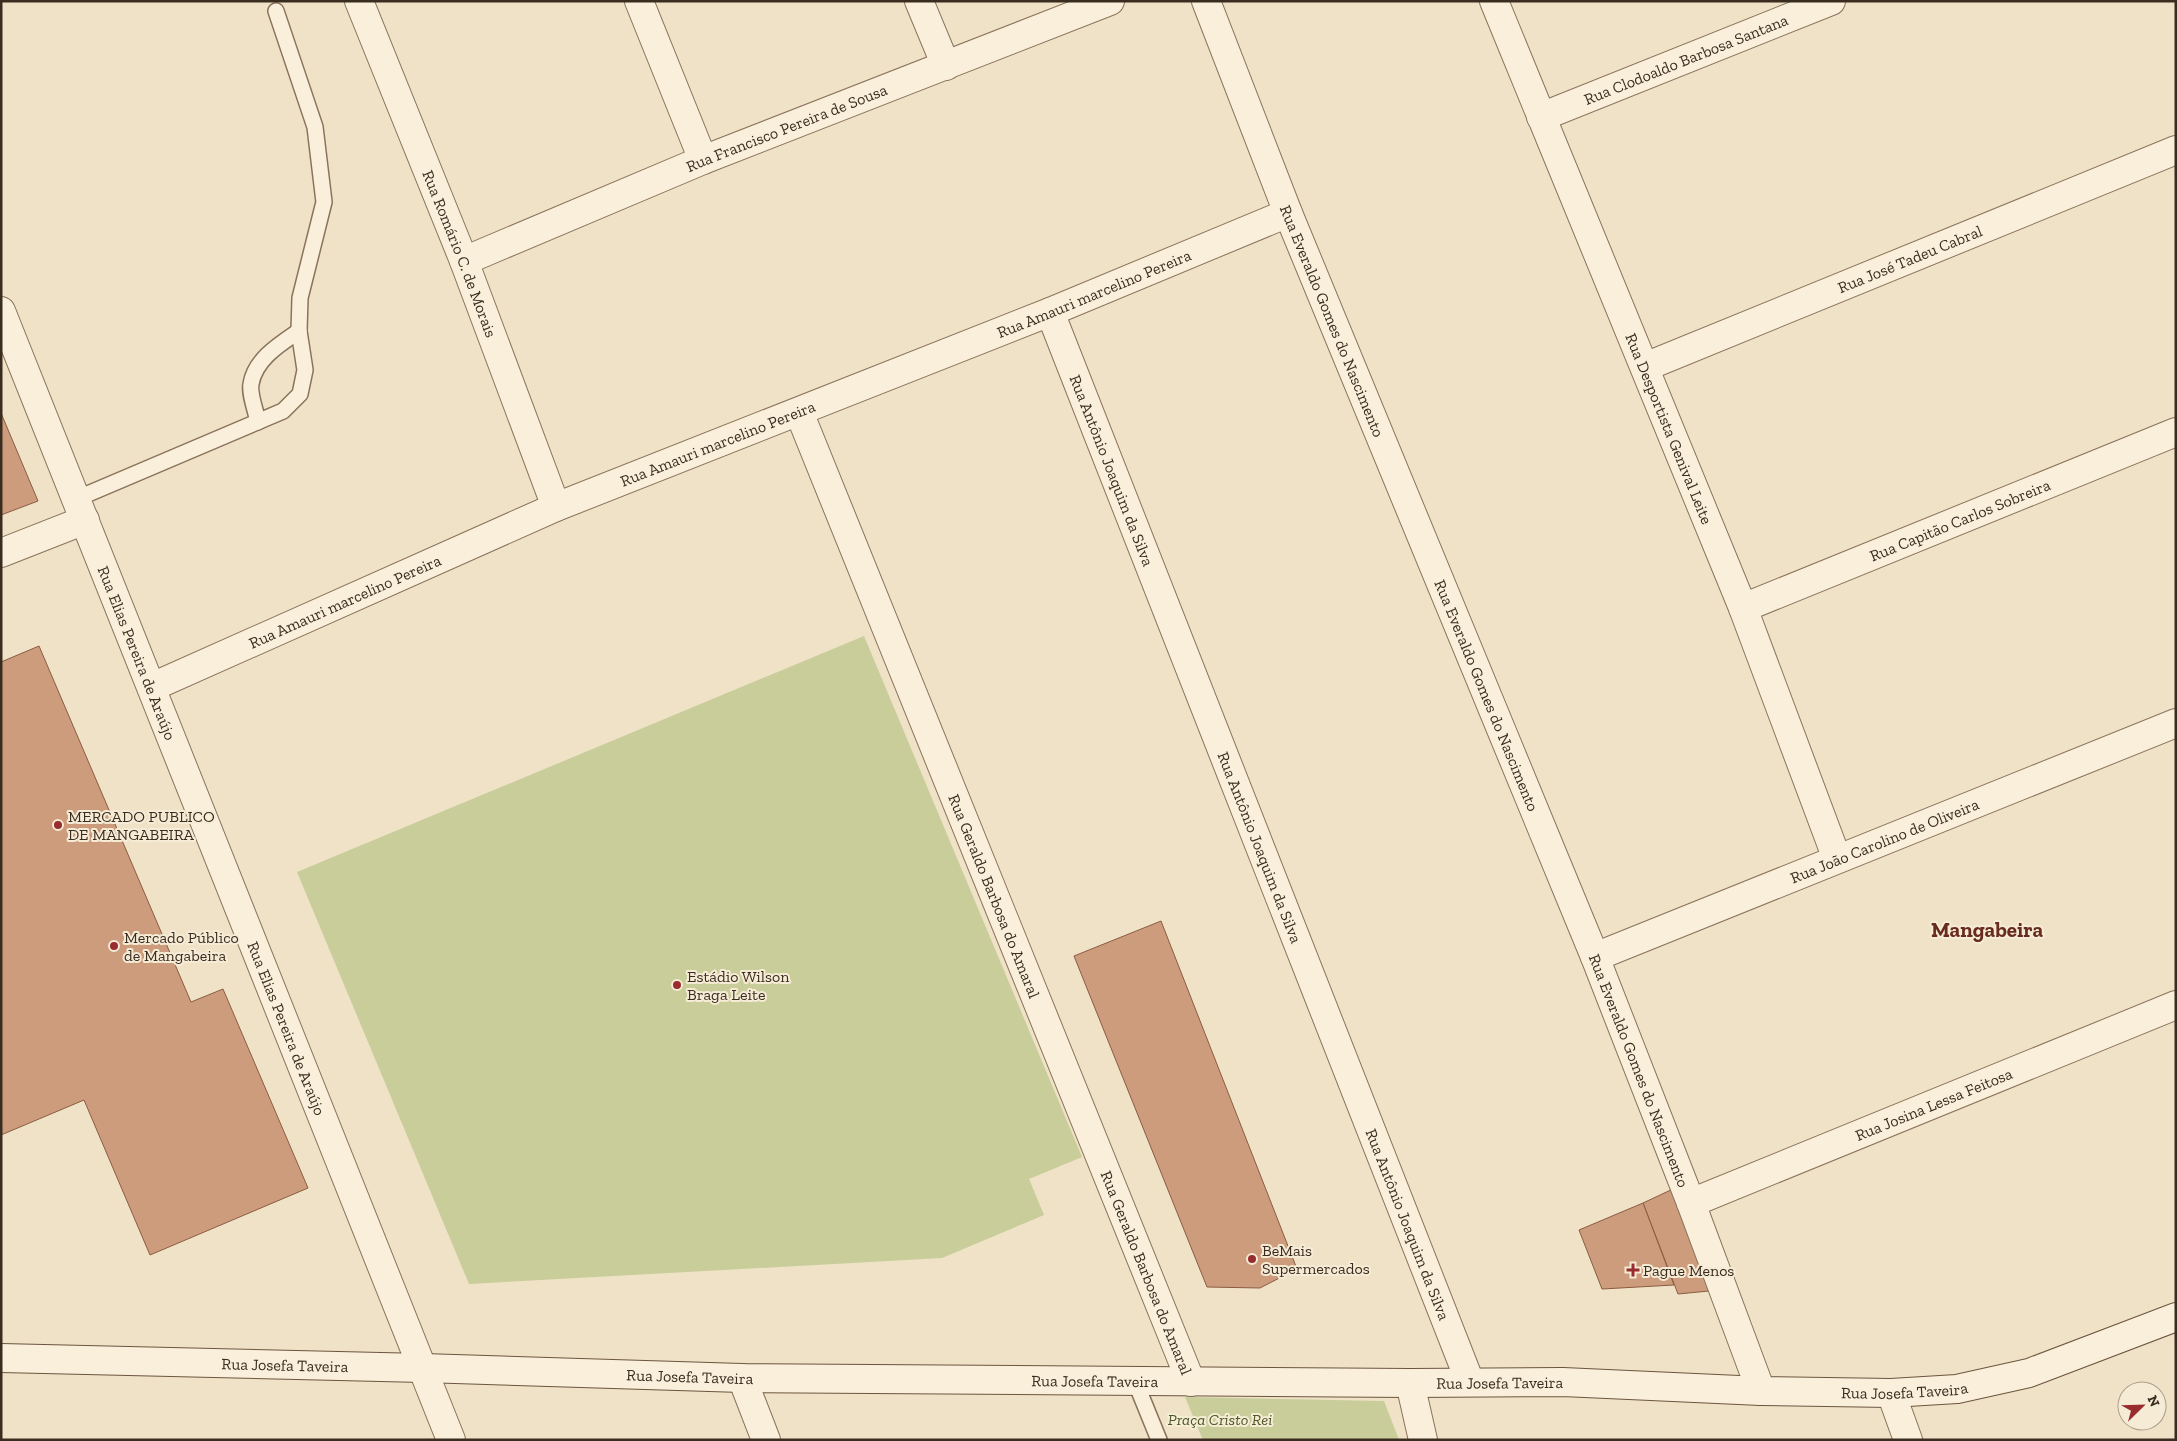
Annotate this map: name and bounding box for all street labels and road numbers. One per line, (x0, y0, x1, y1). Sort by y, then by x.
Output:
street label: Rua Clodoaldo Barbosa Santana (1581, 10, 1791, 109)
street label: Rua Francisco Pereira de Sousa (683, 80, 890, 176)
street label: Rua Romário C. de Morais (418, 167, 501, 340)
street label: Rua Everaldo Gomes do Nascimento (1276, 202, 1388, 440)
street label: Rua José Tadeu Cabral (1835, 221, 1985, 297)
street label: Rua Amauri marcelino Pereira (994, 245, 1194, 342)
street label: Rua Desportista Genival Leite (1621, 330, 1716, 527)
street label: Rua Antônio Joaquim da Silva (1066, 372, 1158, 569)
street label: Rua Amauri marcelino Pereira (617, 397, 818, 491)
street label: Rua Capitão Carlos Sobreira (1867, 475, 2053, 566)
street label: Rua Amauri marcelino Pereira (246, 550, 444, 653)
street label: Rua Elias Pereira de Araújo (94, 563, 180, 743)
street label: Rua Everaldo Gomes do Nascimento (1430, 577, 1543, 814)
street label: Rua Antônio Joaquim da Silva (1213, 749, 1306, 946)
street label: Rua Geraldo Barbosa do Amaral (944, 791, 1044, 1001)
street label: Rua João Carolino de Oliveira (1787, 794, 1982, 887)
street label: Rua Elias Pereira de Araújo (243, 939, 330, 1118)
street label: Rua Everaldo Gomes do Nascimento (1585, 951, 1693, 1190)
street label: Rua Josina Lessa Feitosa (1852, 1064, 2015, 1145)
street label: Rua Antônio Joaquim da Silva (1361, 1126, 1454, 1323)
street label: Rua Geraldo Barbosa do Amaral (1097, 1168, 1196, 1377)
street label: Rua Josefa Taveira (221, 1354, 349, 1376)
street label: Rua Josefa Taveira (626, 1365, 754, 1388)
street label: Rua Josefa Taveira (1031, 1371, 1159, 1391)
street label: Rua Josefa Taveira (1436, 1373, 1564, 1393)
street label: Rua Josefa Taveira (1841, 1378, 1970, 1403)

